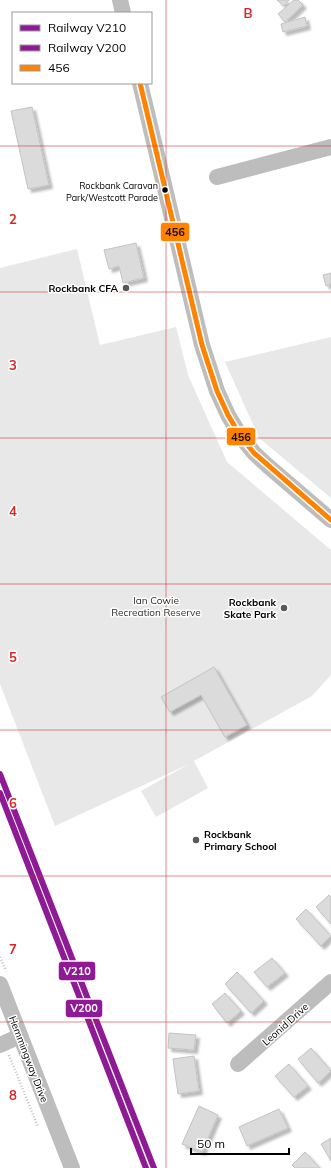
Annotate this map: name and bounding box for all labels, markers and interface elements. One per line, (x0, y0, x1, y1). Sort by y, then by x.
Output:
text: B (244, 5, 253, 21)
legend (12, 12, 152, 84)
text: Railway V210 (48, 20, 126, 35)
text: Railway V200 (48, 40, 126, 55)
text: 456 (48, 60, 70, 75)
place label: Rockbank Caravan Park/Westcott Parade (66, 180, 158, 203)
marker: Rockbank Caravan Park/Westcott Parade (160, 185, 170, 195)
text: 2 (9, 211, 17, 227)
line badge: 456 (160, 222, 190, 242)
text: 456 (165, 225, 185, 239)
place label: Rockbank CFA (48, 282, 118, 295)
marker: Rockbank CFA (121, 283, 131, 293)
text: 3 (9, 357, 17, 373)
line badge: 456 (226, 427, 256, 446)
text: 456 (231, 430, 251, 444)
text: 4 (9, 503, 17, 519)
park label: Ian Cowie Recreation Reserve (111, 594, 201, 619)
place label: Rockbank Skate Park (224, 596, 276, 621)
marker: Rockbank Skate Park (279, 603, 289, 613)
text: 5 (9, 649, 17, 665)
text: 6 (9, 795, 17, 811)
place label: Rockbank Primary School (204, 828, 277, 853)
marker: Rockbank Primary School (191, 835, 201, 845)
text: 7 (9, 941, 17, 957)
line badge: V210 (58, 961, 96, 981)
text: V210 (62, 964, 91, 978)
line badge: V200 (65, 999, 103, 1018)
street label: Leonid Drive (260, 1000, 311, 1048)
text: V200 (69, 1001, 98, 1015)
street label: Hemmingway Drive (6, 1014, 51, 1104)
text: 8 (9, 1087, 17, 1103)
scale bar (191, 1130, 289, 1156)
text: 50 m (197, 1136, 225, 1151)

